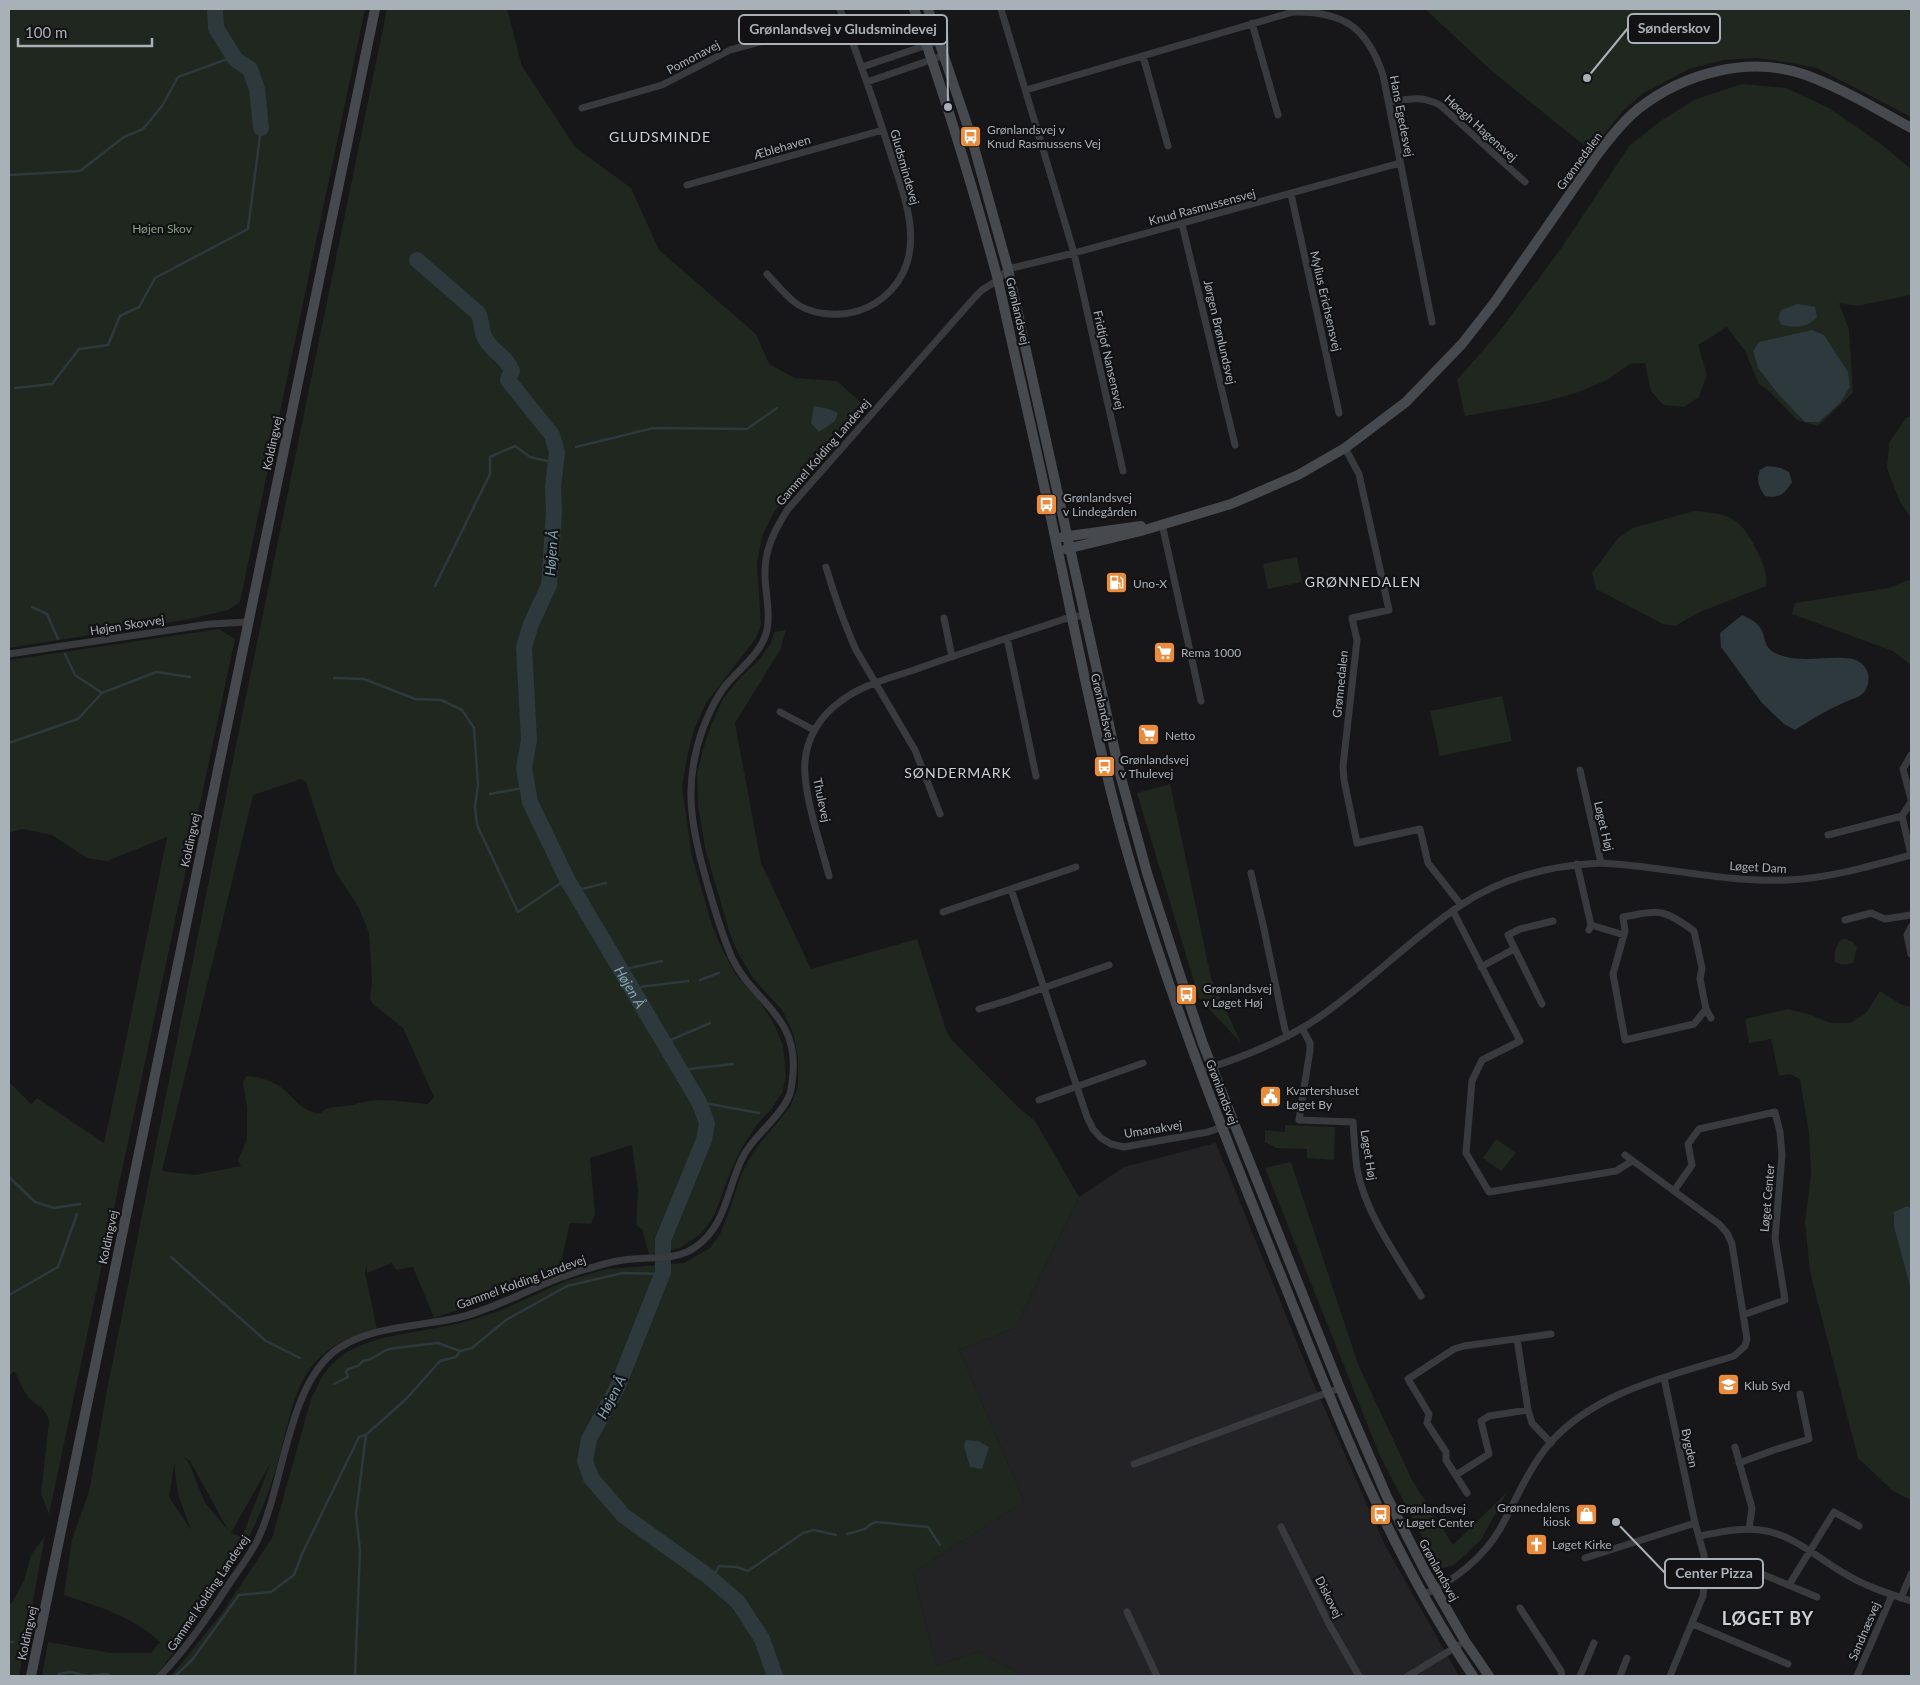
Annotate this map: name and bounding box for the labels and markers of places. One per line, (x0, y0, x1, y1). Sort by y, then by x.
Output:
callout: Sønderskov (1628, 14, 1720, 43)
callout: Grønlandsvej v Gludsmindevej (739, 15, 947, 44)
place label: Grønlandsvej v Knud Rasmussens Vej (987, 122, 1101, 151)
bus stop icon: Grønlandsvej v Knud Rasmussens Vej (959, 124, 983, 148)
place label: Grønlandsvej v Lindegården (1063, 490, 1137, 519)
bus stop icon: Grønlandsvej v Lindegården (1035, 492, 1059, 516)
fuel station icon: Uno-X (1105, 571, 1129, 595)
place label: Uno-X (1133, 576, 1167, 591)
supermarket icon: Rema 1000 (1153, 640, 1177, 664)
place label: Rema 1000 (1181, 645, 1241, 660)
supermarket icon: Netto (1137, 723, 1161, 747)
place label: Netto (1165, 728, 1195, 743)
place label: Grønlandsvej v Thulevej (1120, 752, 1189, 781)
bus stop icon: Grønlandsvej v Thulevej (1092, 754, 1116, 778)
place label: Grønlandsvej v Løget Høj (1203, 981, 1272, 1010)
bus stop icon: Grønlandsvej v Løget Høj (1175, 983, 1199, 1007)
place label: Kvartershuset Løget By (1286, 1083, 1360, 1112)
public building icon: Kvartershuset Løget By (1258, 1085, 1282, 1109)
school or university icon: Klub Syd (1716, 1373, 1740, 1397)
place label: Klub Syd (1744, 1378, 1790, 1393)
place label: Grønnedalens kiosk (1497, 1500, 1571, 1529)
place label: Grønlandsvej v Løget Center (1397, 1501, 1475, 1530)
shop icon: Grønnedalens kiosk (1574, 1502, 1598, 1526)
bus stop icon: Grønlandsvej v Løget Center (1369, 1503, 1393, 1527)
church icon: Løget Kirke (1524, 1532, 1548, 1556)
place label: Løget Kirke (1552, 1537, 1612, 1552)
callout: Center Pizza (1665, 1559, 1763, 1588)

